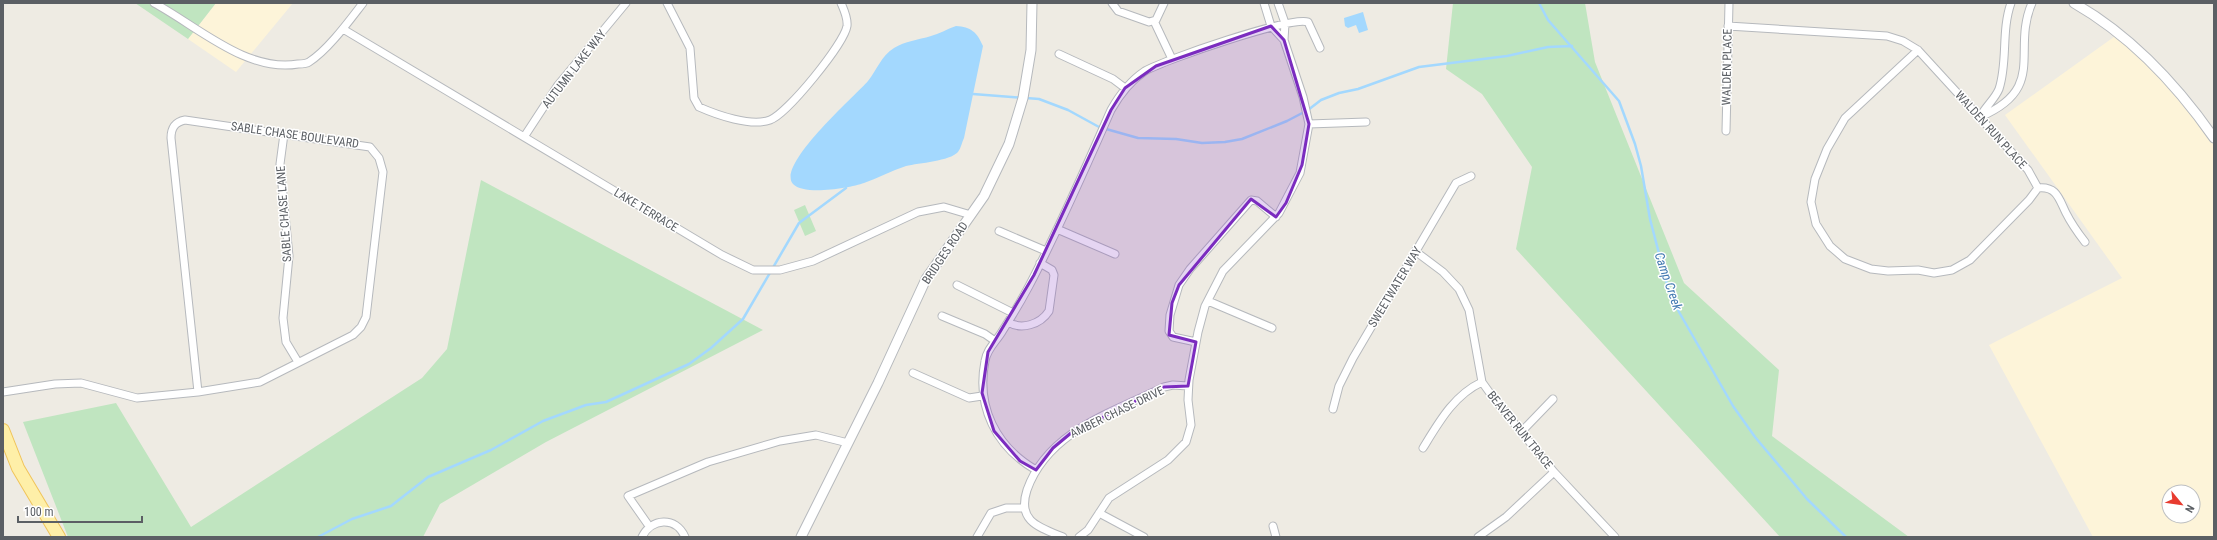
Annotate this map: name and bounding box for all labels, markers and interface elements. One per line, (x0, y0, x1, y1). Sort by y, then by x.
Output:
street label: AUTUMN LAKE WAY (539, 27, 609, 111)
street label: WALDEN PLACE (1719, 29, 1735, 105)
street label: WALDEN RUN PLACE (1952, 88, 2030, 172)
street label: SABLE CHASE BOULEVARD (230, 119, 360, 151)
street label: SABLE CHASE LANE (274, 165, 294, 263)
street label: LAKE TERRACE (611, 185, 681, 235)
street label: BRIDGES ROAD (919, 219, 971, 287)
street label: SWEETWATER WAY (1365, 243, 1425, 330)
water label: Camp Creek (1652, 250, 1686, 312)
street label: AMBER CHASE DRIVE (1068, 383, 1166, 441)
street label: BEAVER RUN TRACE (1484, 388, 1556, 472)
north arrow (2161, 484, 2201, 524)
scale bar (18, 498, 142, 524)
text: N (2182, 503, 2197, 515)
text: 100 m (24, 505, 54, 519)

